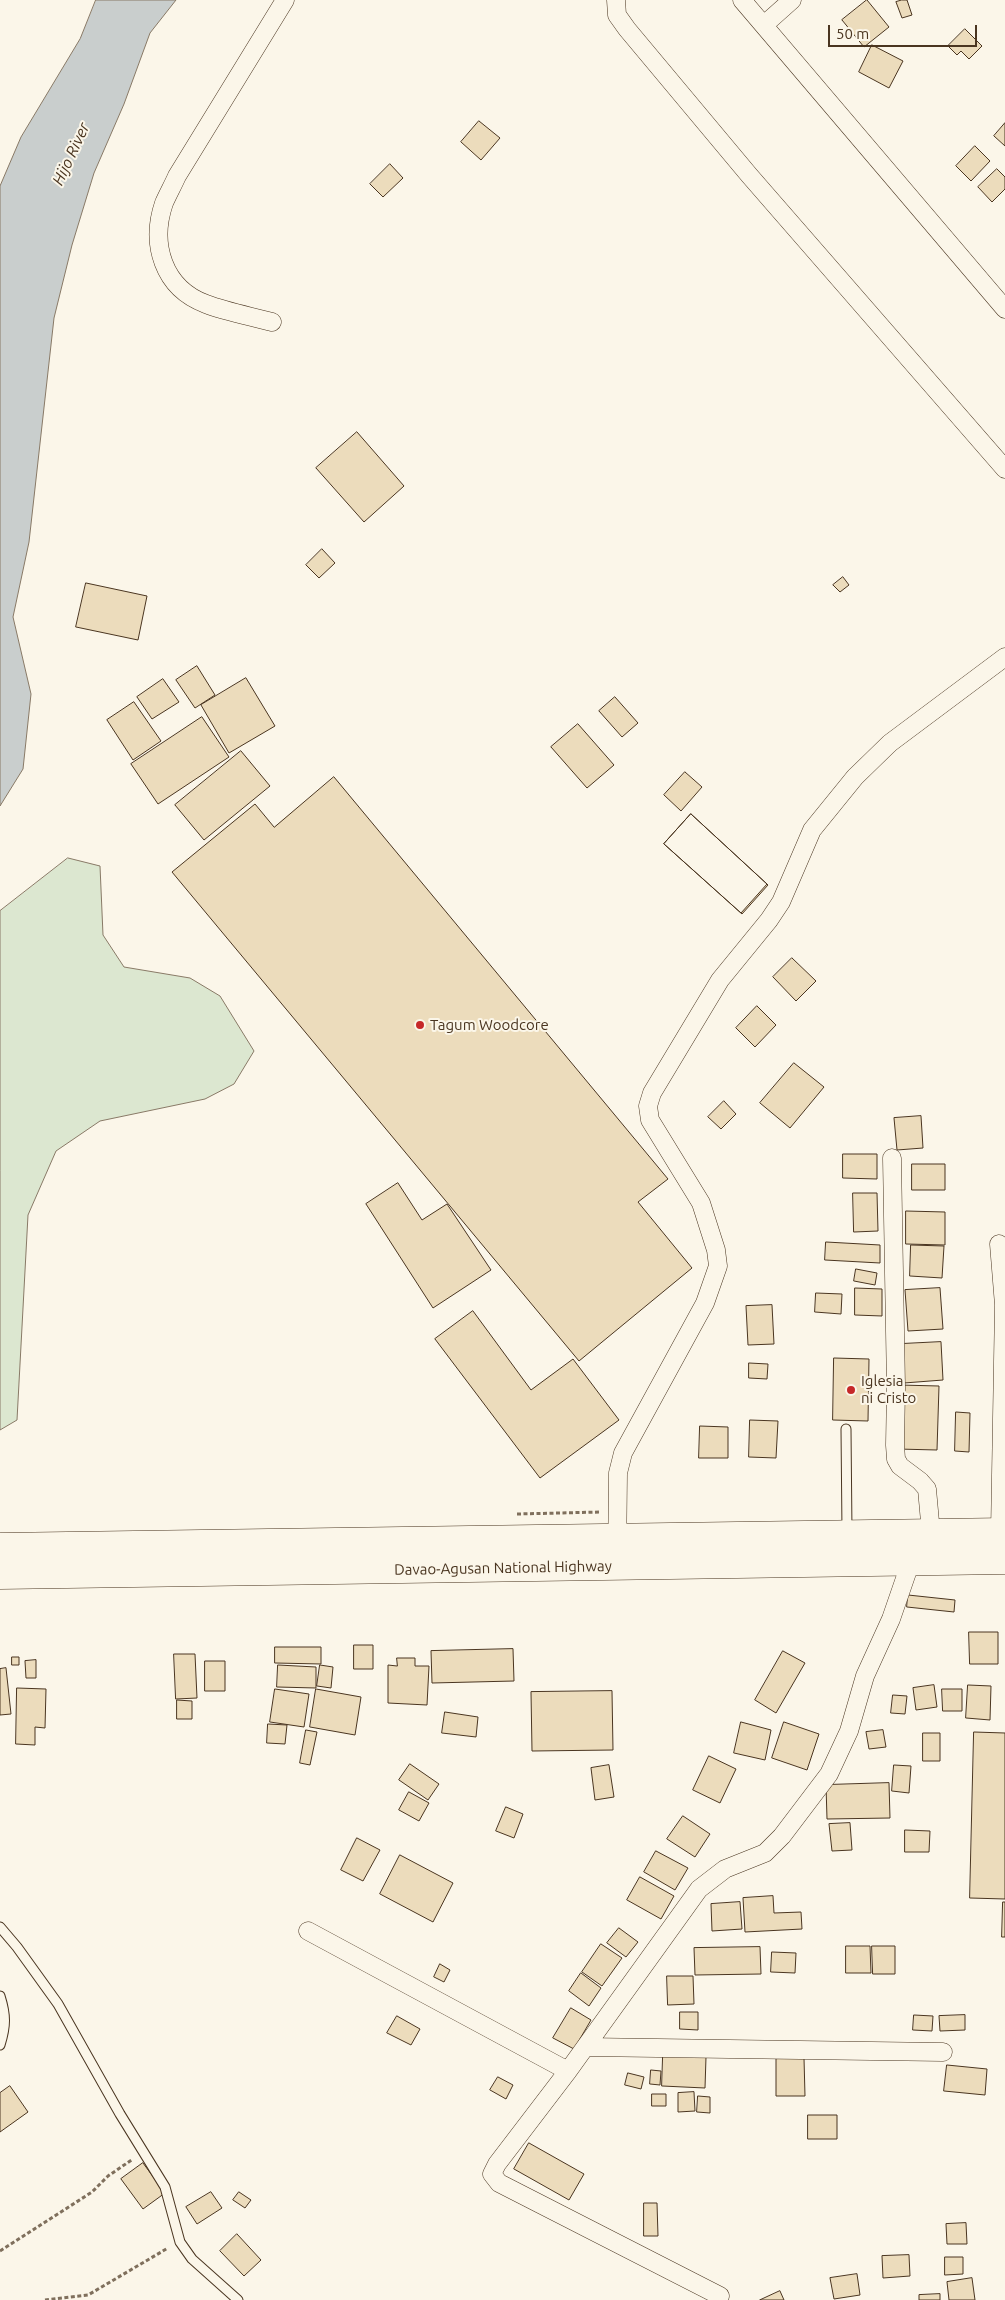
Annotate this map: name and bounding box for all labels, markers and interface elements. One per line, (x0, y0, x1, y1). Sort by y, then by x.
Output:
scale bar (830, 15, 979, 47)
text: 50 m (836, 25, 869, 42)
water label: Hijo River (48, 120, 94, 188)
place label: Tagum Woodcore (430, 1016, 549, 1034)
marker: Tagum Woodcore (414, 1019, 426, 1031)
place label: Iglesia ni Cristo (861, 1372, 916, 1407)
marker: Iglesia ni Cristo (845, 1384, 857, 1396)
street label: Davao-Agusan National Highway (394, 1557, 612, 1579)

